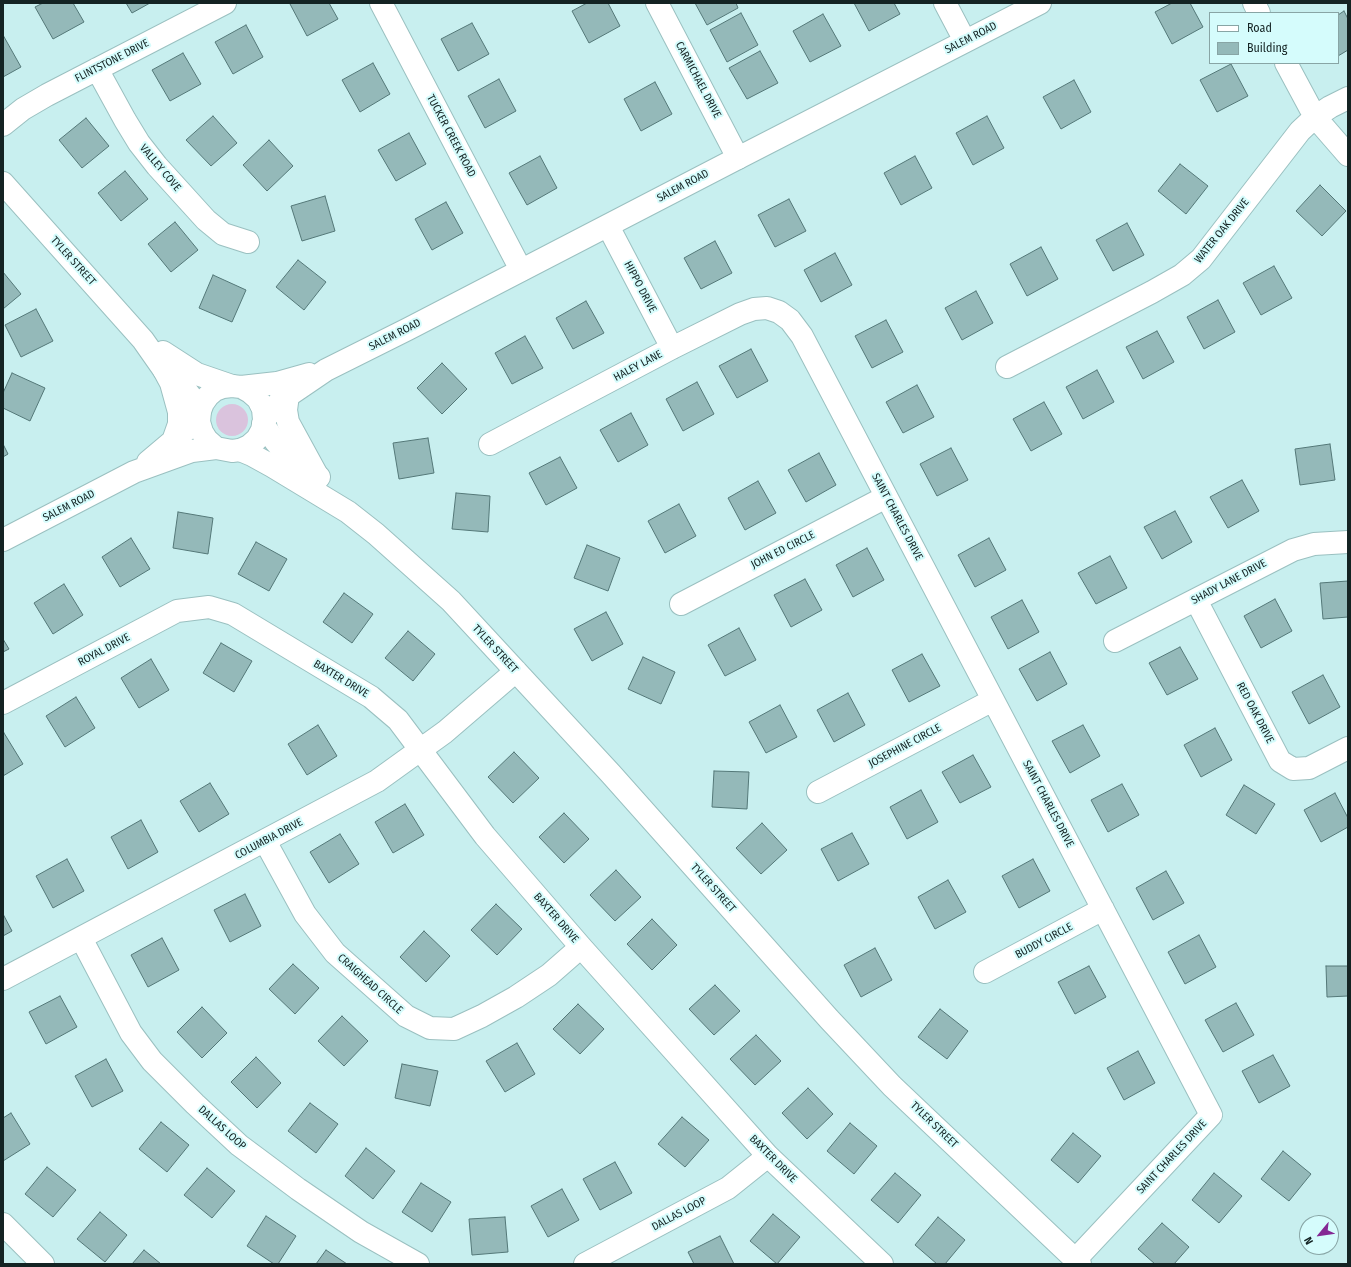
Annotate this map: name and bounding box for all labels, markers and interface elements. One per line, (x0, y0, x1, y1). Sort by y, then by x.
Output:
legend (1209, 12, 1339, 64)
street label: SALEM ROAD (943, 19, 999, 57)
text: Road (1247, 21, 1272, 35)
street label: FLINTSTONE DRIVE (73, 37, 151, 85)
street label: CARMICHAEL DRIVE (672, 39, 724, 121)
text: Building (1247, 41, 1287, 55)
street label: TUCKER CREEK ROAD (424, 92, 478, 180)
street label: VALLEY COVE (137, 142, 183, 194)
street label: SALEM ROAD (655, 167, 711, 205)
street label: WATER OAK DRIVE (1192, 196, 1252, 266)
street label: TYLER STREET (48, 234, 98, 288)
street label: HIPPO DRIVE (621, 259, 659, 315)
street label: SALEM ROAD (367, 316, 423, 354)
street label: HALEY LANE (612, 348, 664, 384)
street label: SAINT CHARLES DRIVE (869, 471, 925, 563)
street label: SALEM ROAD (41, 487, 97, 525)
street label: JOHN ED CIRCLE (749, 528, 817, 572)
street label: SHADY LANE DRIVE (1189, 557, 1269, 607)
street label: TYLER STREET (469, 622, 521, 676)
street label: ROYAL DRIVE (76, 631, 132, 669)
street label: BAXTER DRIVE (311, 657, 371, 701)
street label: RED OAK DRIVE (1233, 680, 1277, 746)
street label: JOSEPHINE CIRCLE (866, 721, 944, 771)
street label: SAINT CHARLES DRIVE (1020, 758, 1076, 850)
street label: COLUMBIA DRIVE (233, 816, 305, 862)
street label: TYLER STREET (688, 861, 738, 915)
street label: BAXTER DRIVE (531, 890, 581, 946)
street label: BUDDY CIRCLE (1013, 920, 1075, 962)
street label: CRAIGHEAD CIRCLE (335, 951, 405, 1017)
street label: TYLER STREET (908, 1099, 960, 1151)
street label: DALLAS LOOP (195, 1103, 249, 1153)
street label: SAINT CHARLES DRIVE (1134, 1117, 1210, 1197)
street label: BAXTER DRIVE (746, 1132, 800, 1186)
street label: DALLAS LOOP (650, 1194, 708, 1234)
north arrow (1299, 1215, 1339, 1255)
text: N (1302, 1235, 1316, 1247)

